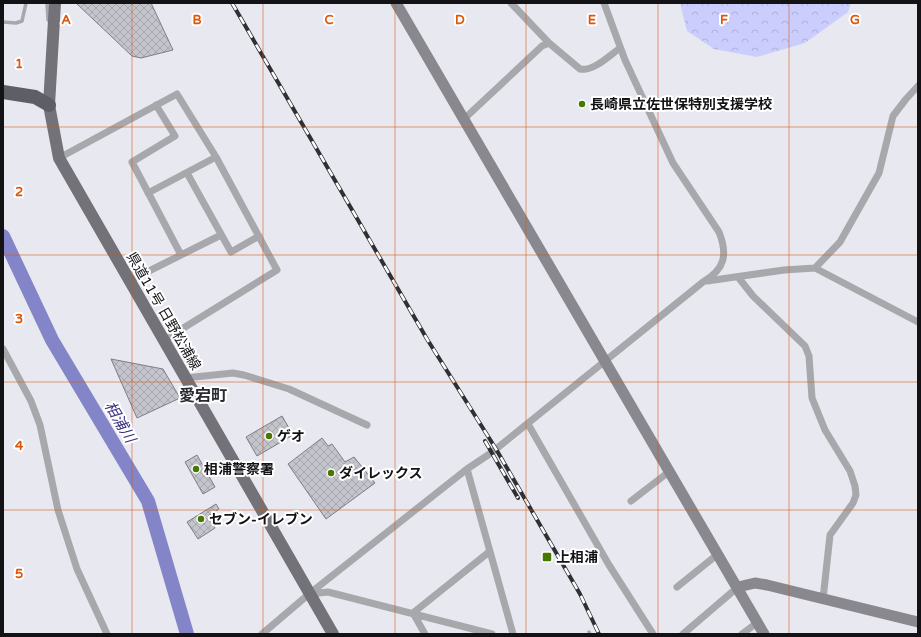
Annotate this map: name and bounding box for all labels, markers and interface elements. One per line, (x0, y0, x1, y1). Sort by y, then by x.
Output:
text: A (61, 12, 71, 28)
text: B (192, 12, 202, 28)
text: C (324, 12, 334, 28)
text: D (455, 12, 465, 28)
text: E (588, 12, 596, 28)
text: F (720, 12, 728, 28)
text: G (850, 12, 860, 28)
text: 1 (15, 56, 23, 72)
place label: 長崎県立佐世保特別支援学校 (590, 96, 772, 113)
marker: 長崎県立佐世保特別支援学校 (577, 99, 587, 109)
text: 2 (15, 184, 23, 200)
street label: 県道11号 日野松浦線 (123, 249, 204, 373)
text: 3 (15, 311, 23, 327)
district label: 愛宕町 (179, 386, 227, 406)
water label: 相浦川 (101, 398, 140, 448)
place label: ゲオ (277, 428, 305, 445)
marker: ゲオ (264, 431, 274, 441)
text: 4 (15, 438, 24, 454)
place label: 相浦警察署 (204, 461, 274, 478)
marker: 相浦警察署 (191, 464, 201, 474)
place label: ダイレックス (339, 465, 423, 482)
marker: ダイレックス (326, 468, 336, 478)
place label: セブン-イレブン (209, 511, 313, 528)
marker: セブン-イレブン (196, 514, 206, 524)
place label: 上相浦 (556, 549, 598, 566)
marker: 上相浦 (541, 551, 553, 563)
text: 5 (15, 566, 23, 582)

